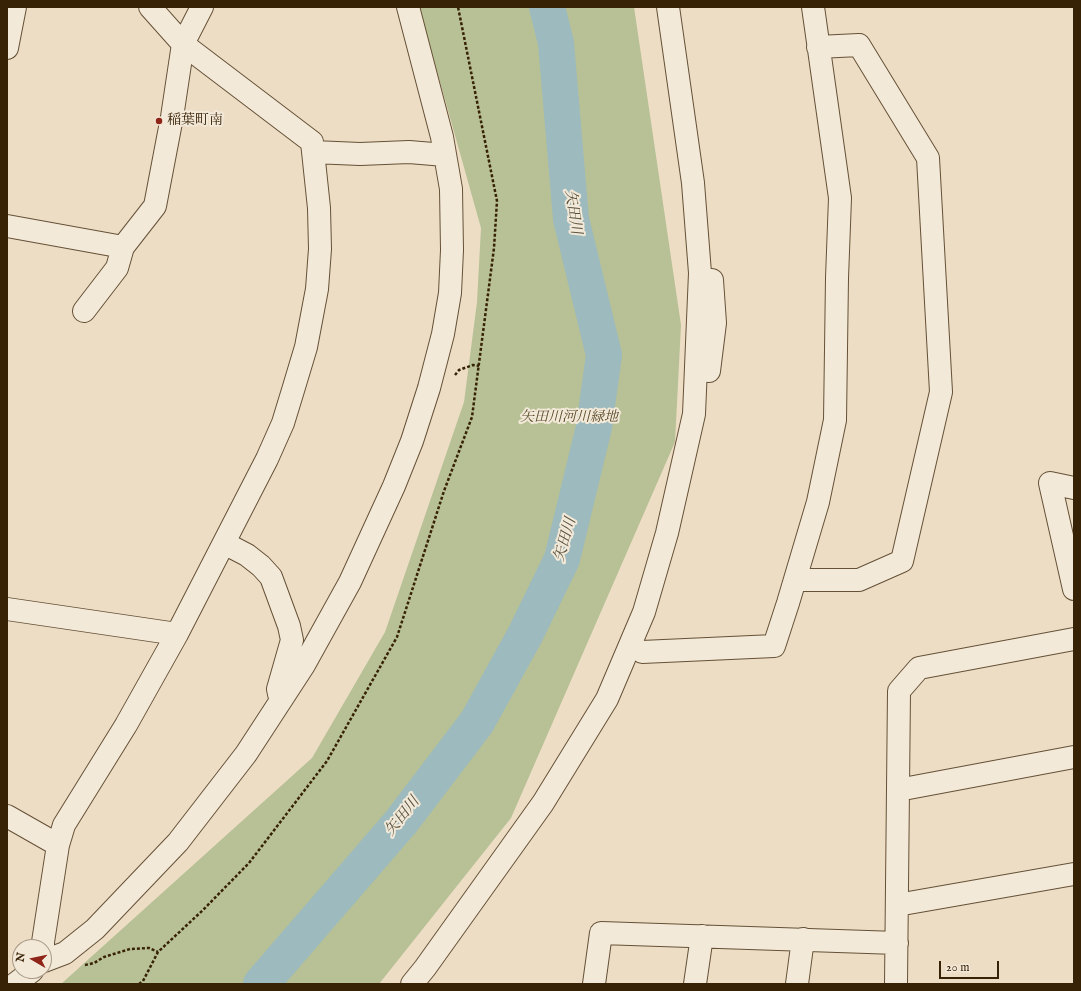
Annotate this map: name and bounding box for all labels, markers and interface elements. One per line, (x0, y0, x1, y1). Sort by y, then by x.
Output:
place label: 稲葉町南 (167, 113, 223, 129)
marker: 稲葉町南 (154, 116, 164, 126)
water label: 矢田川 (560, 188, 584, 236)
park label: 矢田川河川緑地 (520, 410, 618, 426)
water label: 矢田川 (551, 516, 581, 564)
water label: 矢田川 (382, 794, 424, 840)
north arrow (12, 939, 52, 979)
text: N (13, 951, 29, 963)
scale bar (941, 953, 1001, 979)
text: 20 m (946, 960, 969, 975)

